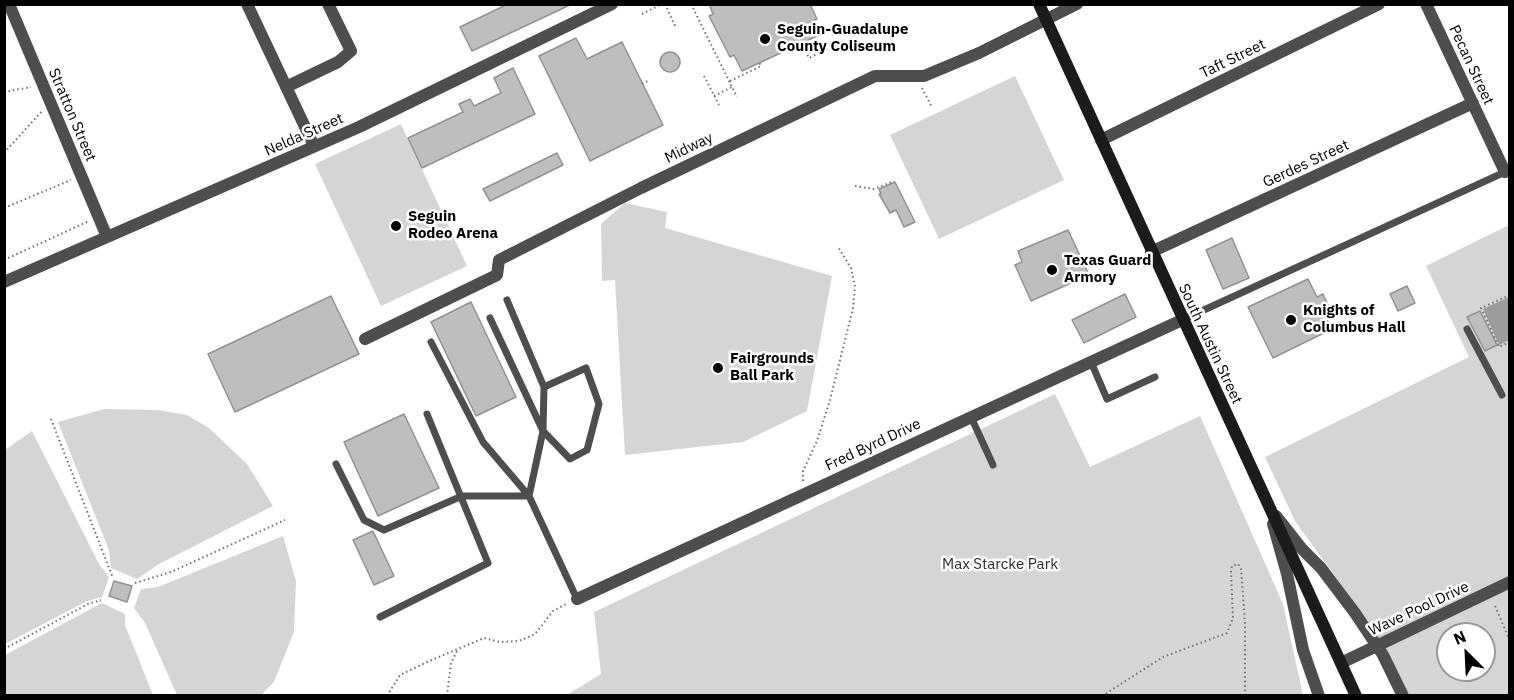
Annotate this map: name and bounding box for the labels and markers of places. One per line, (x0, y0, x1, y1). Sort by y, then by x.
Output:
place label: Seguin-Guadalupe County Coliseum (777, 21, 908, 56)
marker: Seguin-Guadalupe County Coliseum (758, 32, 772, 46)
place label: Seguin Rodeo Arena (408, 208, 498, 243)
marker: Seguin Rodeo Arena (389, 219, 403, 233)
place label: Texas Guard Armory (1064, 252, 1151, 287)
marker: Texas Guard Armory (1045, 263, 1059, 277)
place label: Knights of Columbus Hall (1303, 302, 1406, 337)
marker: Knights of Columbus Hall (1284, 313, 1298, 327)
place label: Fairgrounds Ball Park (730, 350, 814, 385)
marker: Fairgrounds Ball Park (711, 361, 725, 375)

